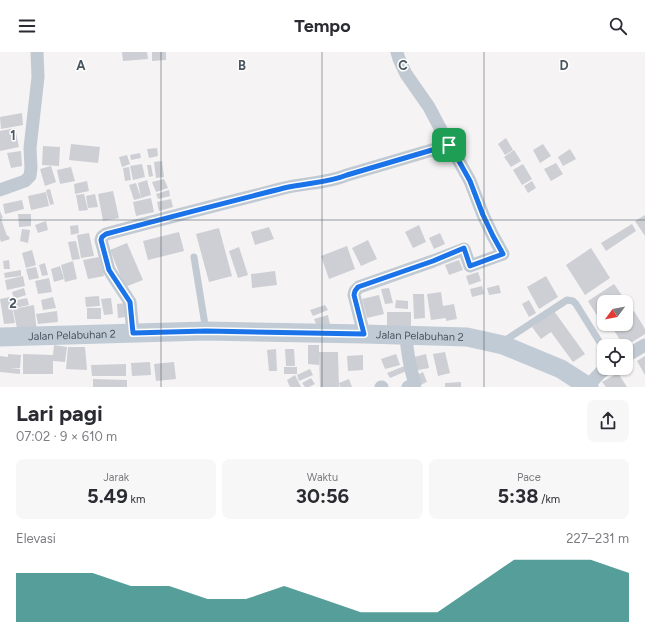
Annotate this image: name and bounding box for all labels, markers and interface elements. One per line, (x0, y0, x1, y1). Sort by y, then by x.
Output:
icon: menu (16, 15, 38, 37)
text: Tempo (294, 15, 351, 37)
icon: search (607, 15, 629, 37)
text: A (76, 58, 86, 73)
text: B (238, 58, 246, 73)
text: C (398, 58, 408, 73)
text: D (559, 58, 569, 73)
text: 1 (10, 128, 16, 143)
pin (432, 128, 466, 162)
icon: arrive (438, 134, 460, 156)
north arrow (597, 295, 633, 331)
map controls (597, 295, 633, 375)
text: 2 (9, 296, 17, 311)
street label: Jalan Pelabuhan 2 (28, 327, 116, 343)
street label: Jalan Pelabuhan 2 (376, 328, 464, 343)
button: locate (597, 339, 633, 375)
text: Lari pagi (16, 400, 103, 427)
button: share (587, 400, 629, 442)
text: 07:02 · 9 × 610 m (16, 429, 117, 444)
text: Jarak (103, 471, 129, 484)
text: Waktu (307, 471, 338, 484)
text: Pace (517, 471, 541, 484)
text: 5.49 (87, 484, 128, 508)
text: 30:56 (296, 484, 349, 508)
text: 5:38 (497, 484, 538, 508)
text: km (128, 493, 145, 506)
text: /km (538, 493, 560, 506)
text: Elevasi (16, 531, 56, 546)
text: 227–231 m (566, 531, 629, 546)

